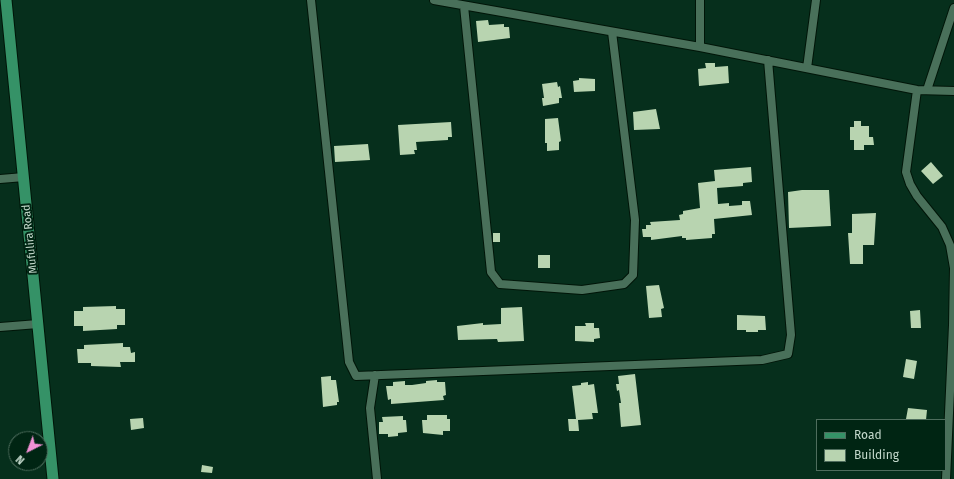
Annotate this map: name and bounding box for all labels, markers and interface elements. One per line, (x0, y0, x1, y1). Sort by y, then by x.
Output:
street label: Mufulira Road (20, 204, 40, 274)
legend (816, 419, 946, 471)
text: Road (854, 428, 882, 442)
north arrow (8, 431, 48, 471)
text: Building (854, 448, 899, 462)
text: N (13, 452, 27, 467)

